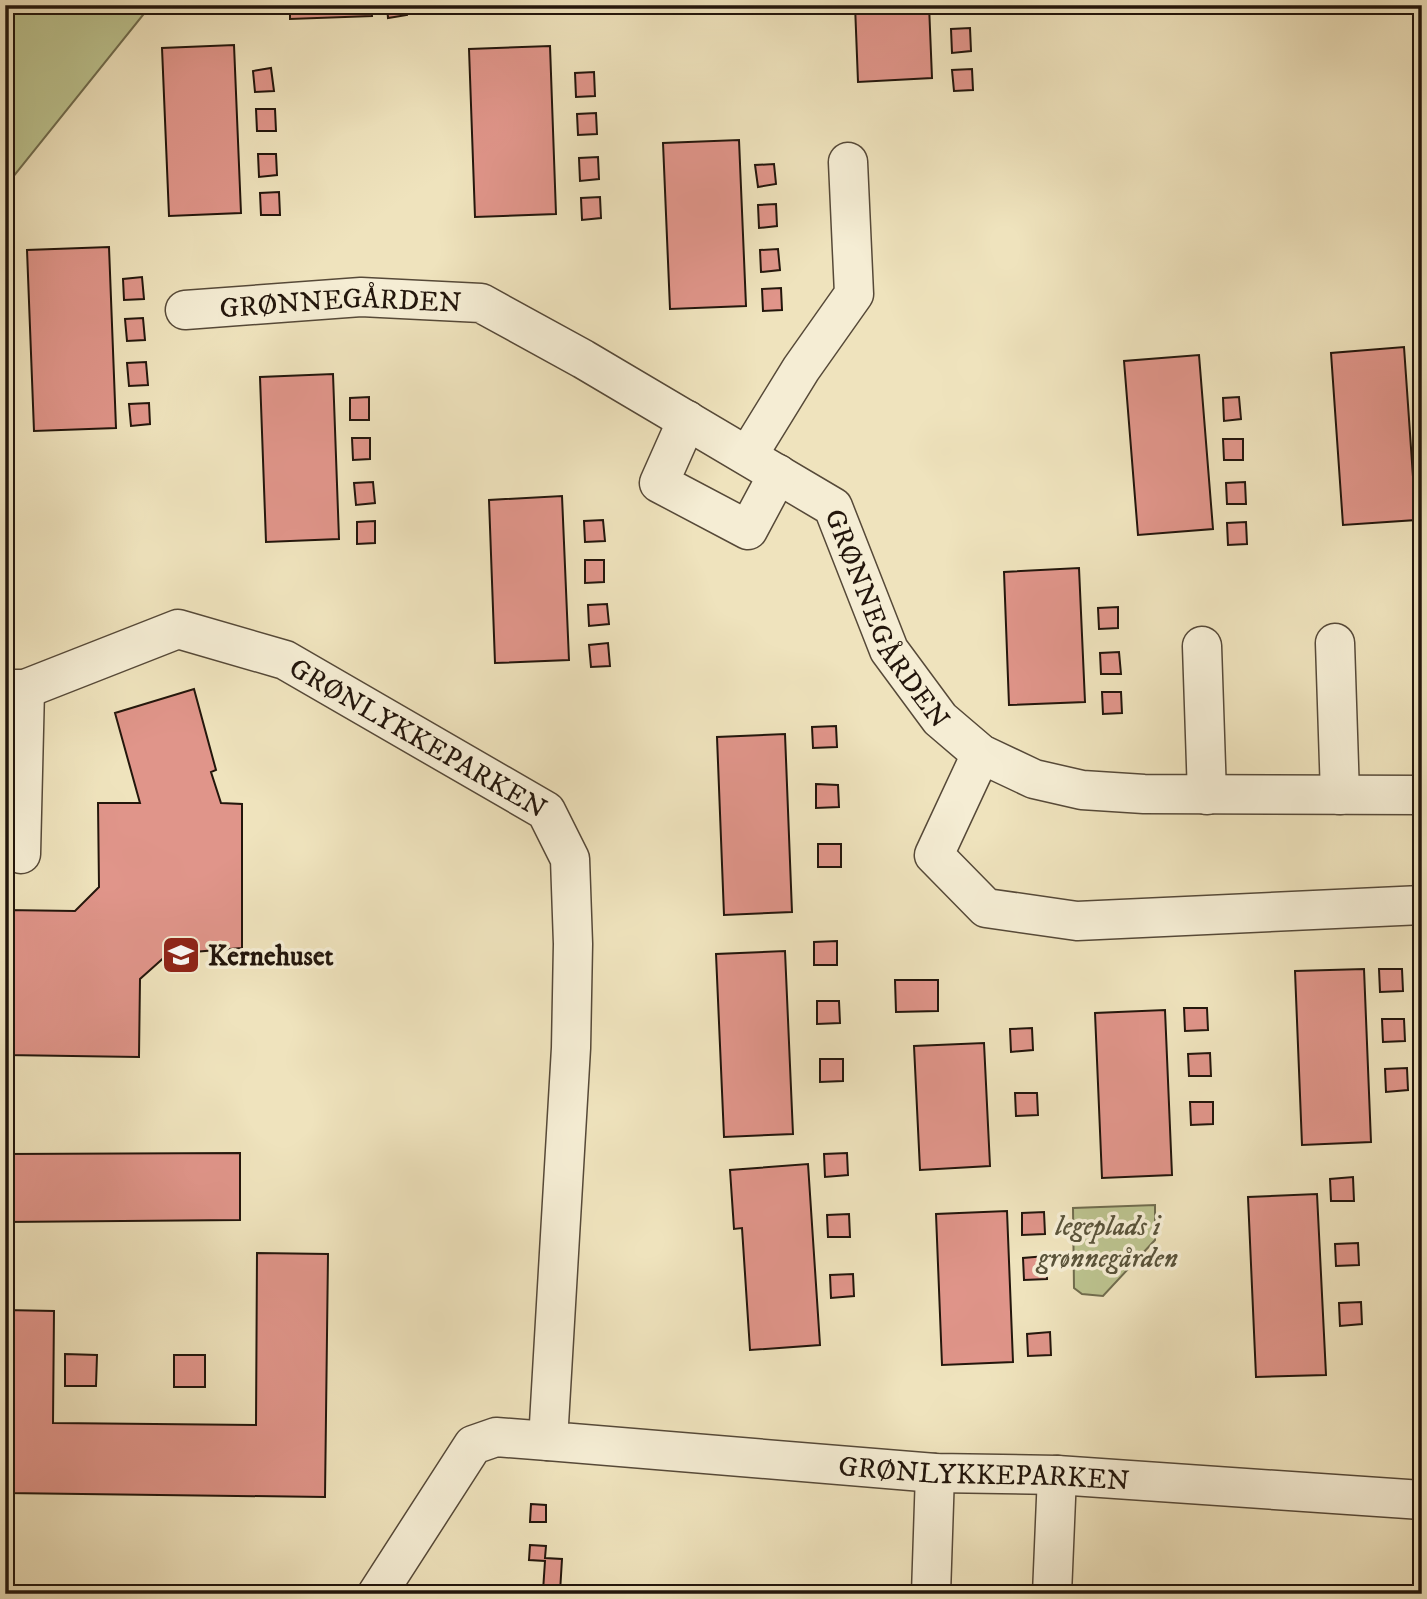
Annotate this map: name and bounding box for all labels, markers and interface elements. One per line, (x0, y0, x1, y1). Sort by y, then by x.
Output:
street label: GRØNNEGÅRDEN (218, 280, 463, 326)
street label: GRØNNEGÅRDEN (816, 504, 957, 736)
street label: GRØNLYKKEPARKEN (283, 650, 553, 827)
school or university icon: Kernehuset (160, 934, 202, 976)
place label: Kernehuset (208, 939, 333, 974)
park label: legeplads i grønnegården (1035, 1209, 1178, 1276)
street label: GRØNLYKKEPARKEN (837, 1449, 1131, 1499)

